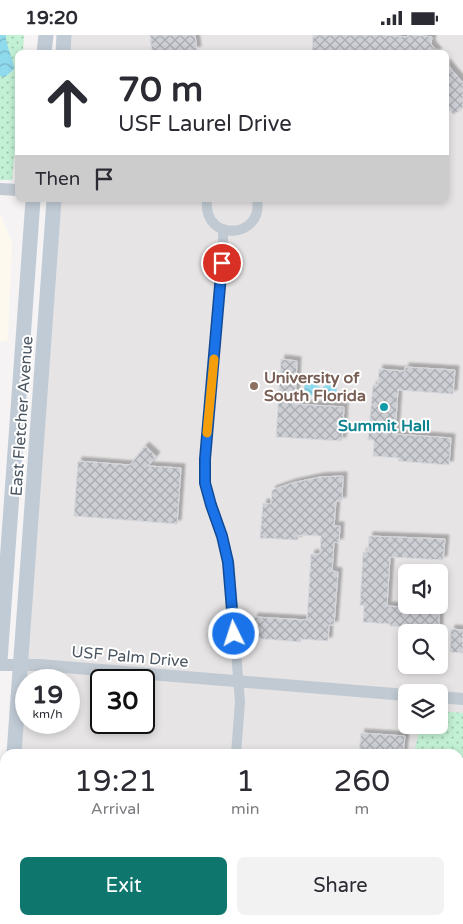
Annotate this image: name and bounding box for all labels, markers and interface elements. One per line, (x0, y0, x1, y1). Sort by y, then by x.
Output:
text: 19:20 (25, 7, 78, 29)
text: 70 m (118, 69, 203, 111)
icon: ahead (35, 70, 100, 135)
text: USF Laurel Drive (118, 111, 292, 137)
icon: arrive (90, 165, 118, 193)
text: Then (35, 168, 80, 190)
pin (201, 242, 243, 284)
icon: arrive (208, 249, 236, 277)
street label: East Fletcher Avenue (6, 335, 38, 497)
place label: University of South Florida (264, 368, 366, 406)
marker: University of South Florida (248, 380, 260, 392)
marker: Summit Hall (378, 401, 390, 413)
place label: Summit Hall (338, 416, 430, 436)
map controls (398, 564, 448, 734)
button: sound (398, 564, 448, 614)
position arrow (207, 607, 259, 659)
button: search (398, 624, 448, 674)
street label: USF Palm Drive (71, 642, 189, 672)
speed limit sign: 30 (90, 669, 155, 734)
text: 19 (32, 680, 63, 710)
button: layers (398, 684, 448, 734)
text: km/h (32, 707, 63, 721)
text: 19:21 (74, 763, 157, 800)
text: 1 (236, 763, 255, 800)
text: 260 (334, 763, 390, 800)
text: Arrival (91, 799, 140, 819)
text: min (231, 799, 260, 819)
text: m (354, 799, 369, 819)
button: Exit (20, 857, 227, 915)
button: Share (237, 857, 444, 915)

